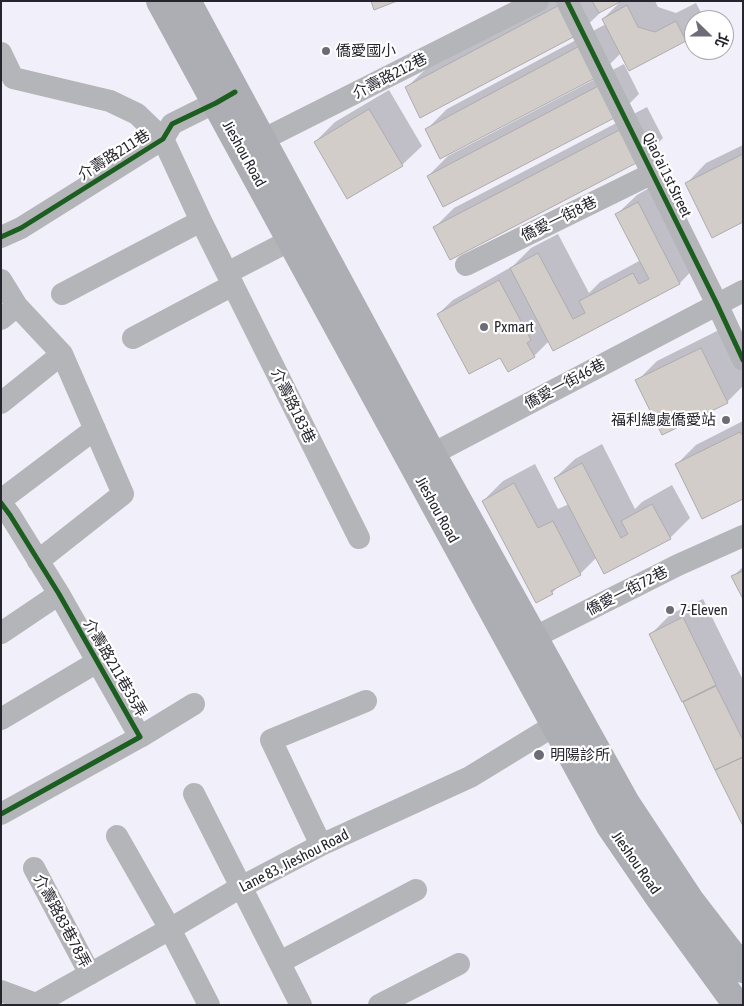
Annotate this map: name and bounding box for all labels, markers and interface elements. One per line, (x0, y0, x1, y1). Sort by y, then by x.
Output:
north arrow (684, 10, 734, 60)
text: 北 (712, 31, 732, 50)
place label: 僑愛國小 (336, 42, 396, 60)
marker: 僑愛國小 (320, 45, 332, 57)
street label: 介壽路212巷 (350, 50, 430, 102)
street label: Jieshou Road (219, 118, 269, 190)
street label: 介壽路211巷 (75, 126, 153, 184)
street label: Qiao'ai 1st Street (639, 130, 695, 220)
street label: 僑愛一街8巷 (518, 193, 600, 245)
place label: Pxmart (494, 318, 534, 336)
marker: Pxmart (478, 321, 490, 333)
street label: 僑愛一街46巷 (521, 355, 609, 413)
street label: 介壽路183巷 (267, 366, 319, 446)
place label: 福利總處僑愛站 (611, 411, 716, 429)
marker: 福利總處僑愛站 (720, 414, 732, 426)
street label: Jieshou Road (412, 474, 462, 546)
street label: 僑愛一街72巷 (583, 563, 671, 619)
place label: 7-Eleven (680, 601, 728, 619)
marker: 7-Eleven (664, 604, 676, 616)
street label: 介壽路211巷35弄 (80, 616, 150, 720)
place label: 明陽診所 (550, 746, 610, 764)
marker: 明陽診所 (532, 748, 546, 762)
street label: Lane 83, Jieshou Road (236, 826, 352, 896)
street label: Jieshou Road (608, 828, 664, 898)
street label: 介壽路83巷78弄 (30, 871, 94, 971)

